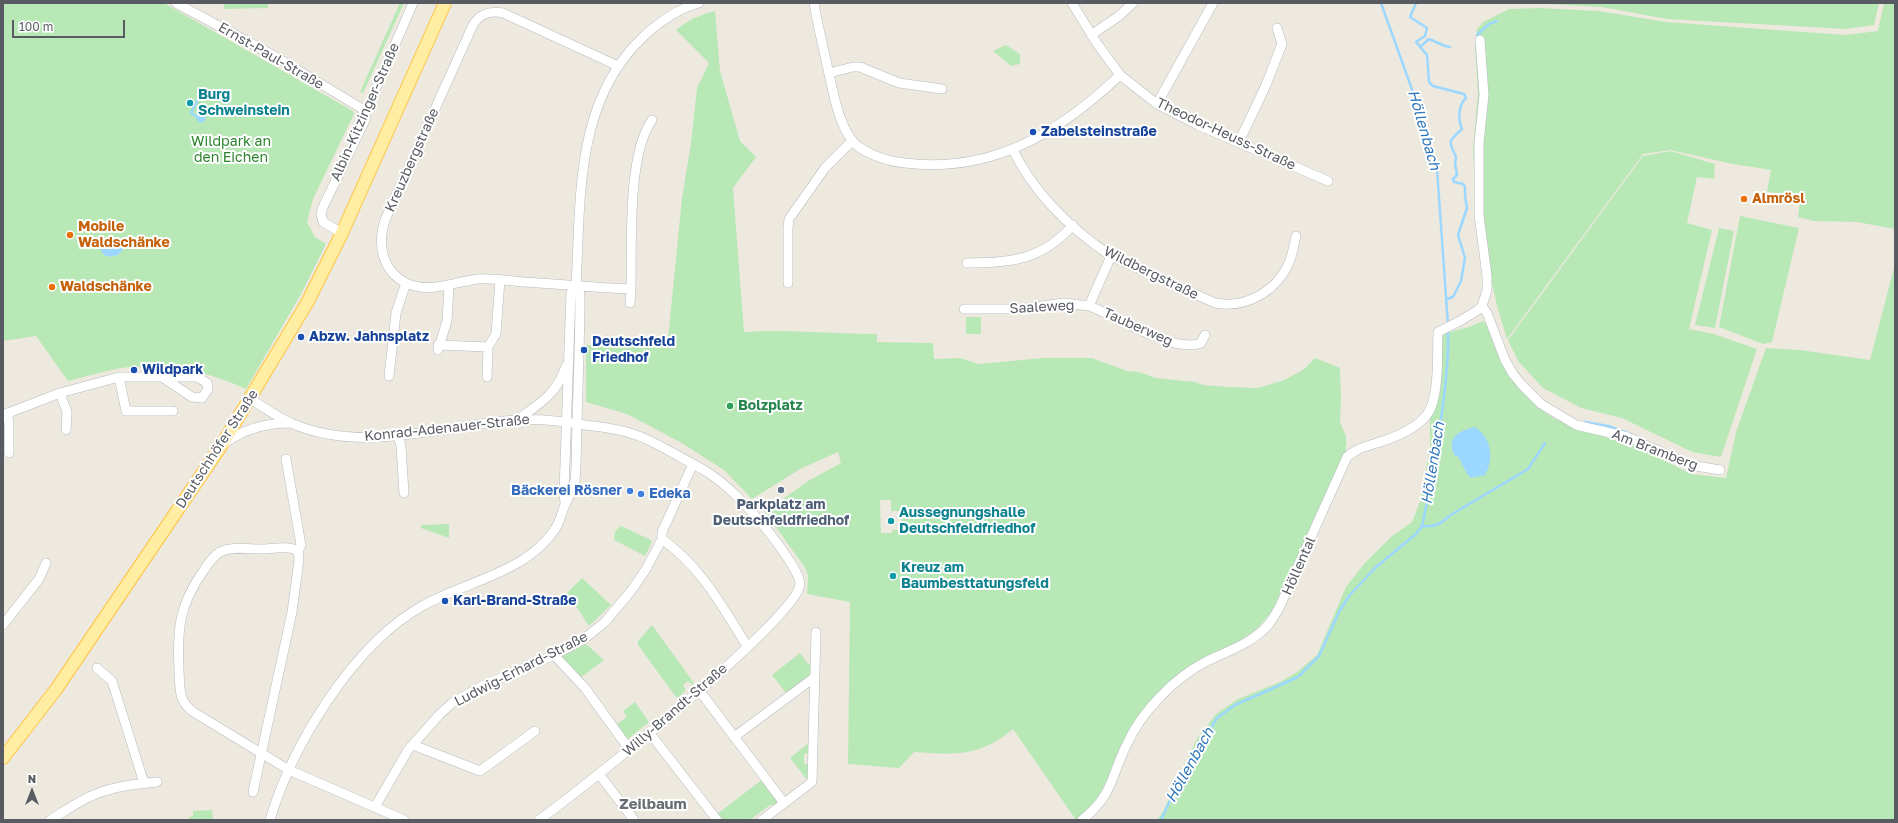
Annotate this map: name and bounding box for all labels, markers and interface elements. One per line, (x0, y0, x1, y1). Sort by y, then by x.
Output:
scale bar (14, 12, 127, 38)
text: 100 m (19, 19, 53, 34)
street label: Ernst-Paul-Straße (215, 19, 327, 93)
street label: Albin-Kitzinger-Straße (327, 40, 403, 184)
place label: Burg Schweinstein (198, 87, 290, 120)
water label: Höllenbach (1404, 88, 1444, 172)
street label: Theodor-Heuss-Straße (1154, 94, 1298, 174)
marker: Burg Schweinstein (185, 98, 195, 108)
street label: Kreuzbergstraße (382, 105, 442, 215)
place label: Zabelsteinstraße (1041, 124, 1157, 140)
marker: Zabelsteinstraße (1028, 127, 1038, 137)
park label: Wildpark an den Eichen (191, 134, 271, 166)
place label: Almrösl (1752, 191, 1805, 207)
marker: Almrösl (1739, 194, 1749, 204)
place label: Mobile Waldschänke (78, 219, 170, 252)
marker: Mobile Waldschänke (65, 230, 75, 240)
street label: Wildbergstraße (1101, 243, 1201, 303)
place label: Waldschänke (60, 279, 152, 295)
marker: Waldschänke (47, 282, 57, 292)
street label: Saaleweg (1009, 297, 1075, 317)
street label: Tauberweg (1101, 304, 1175, 350)
place label: Abzw. Jahnsplatz (309, 329, 429, 345)
marker: Abzw. Jahnsplatz (296, 332, 306, 342)
place label: Deutschfeld Friedhof (592, 334, 675, 366)
marker: Deutschfeld Friedhof (579, 345, 589, 355)
place label: Wildpark (142, 362, 203, 378)
marker: Wildpark (129, 365, 139, 375)
street label: Deutschhöfer Straße (172, 386, 262, 512)
place label: Bolzplatz (738, 398, 803, 414)
marker: Bolzplatz (725, 401, 735, 411)
street label: Konrad-Adenauer-Straße (363, 411, 531, 445)
water label: Höllenbach (1418, 421, 1448, 505)
street label: Am Bramberg (1610, 426, 1700, 474)
place label: Bäckerei Rösner (511, 483, 622, 499)
marker: Parkplatz am Deutschfeldfriedhof (776, 485, 786, 495)
marker: Bäckerei Rösner (625, 486, 635, 496)
place label: Edeka (649, 486, 691, 502)
marker: Edeka (636, 489, 646, 499)
place label: Parkplatz am Deutschfeldfriedhof (713, 497, 849, 530)
place label: Aussegnungshalle Deutschfeldfriedhof (899, 505, 1035, 538)
marker: Aussegnungshalle Deutschfeldfriedhof (886, 516, 896, 526)
street label: Höllental (1279, 534, 1319, 598)
place label: Kreuz am Baumbesttatungsfeld (901, 560, 1049, 592)
marker: Kreuz am Baumbesttatungsfeld (888, 571, 898, 581)
place label: Karl-Brand-Straße (453, 593, 577, 609)
marker: Karl-Brand-Straße (440, 596, 450, 606)
street label: Ludwig-Erhard-Straße (452, 628, 590, 710)
street label: Willy-Brandt-Straße (619, 660, 731, 760)
water label: Höllenbach (1162, 724, 1218, 806)
north arrow (12, 771, 52, 811)
text: N (28, 772, 36, 785)
district label: Zeilbaum (619, 795, 687, 813)

